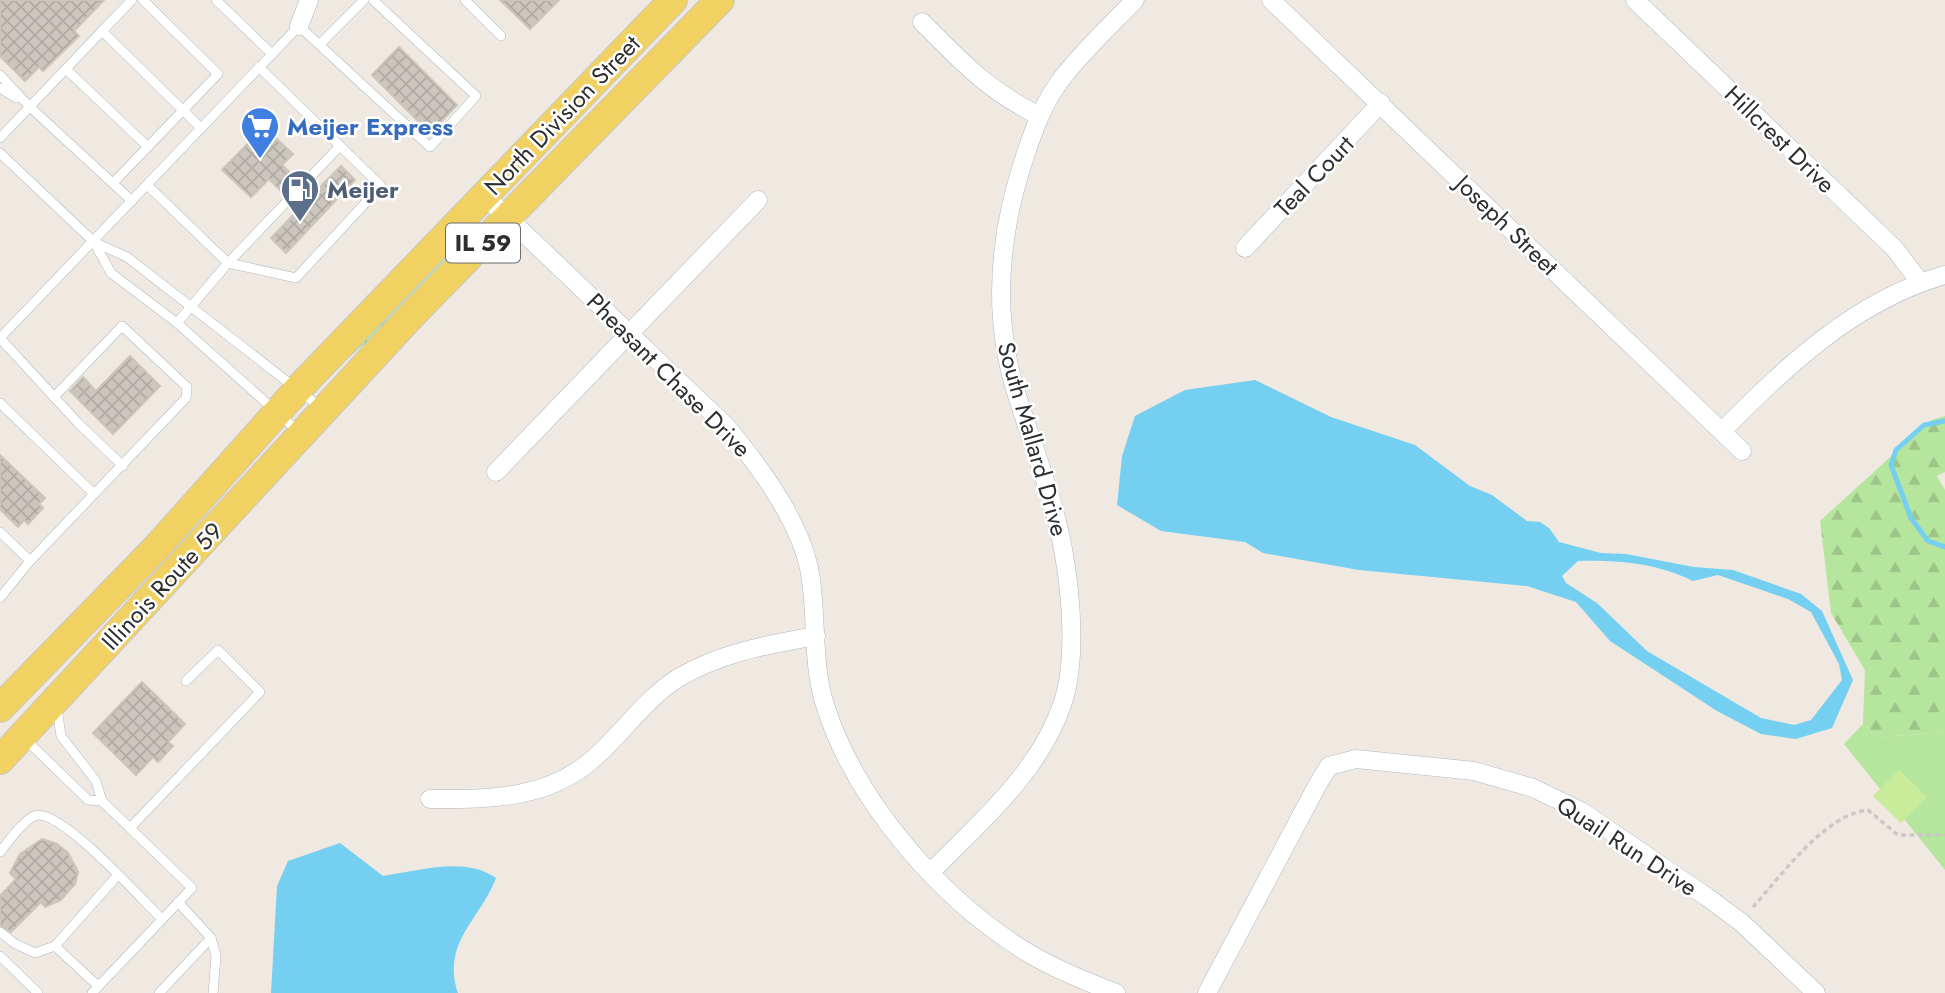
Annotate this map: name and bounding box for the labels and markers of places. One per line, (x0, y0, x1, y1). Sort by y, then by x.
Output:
supermarket icon: Meijer Express (239, 105, 281, 160)
place label: Meijer Express (287, 109, 453, 144)
fuel station icon: Meijer (279, 168, 321, 223)
place label: Meijer (327, 172, 399, 207)

